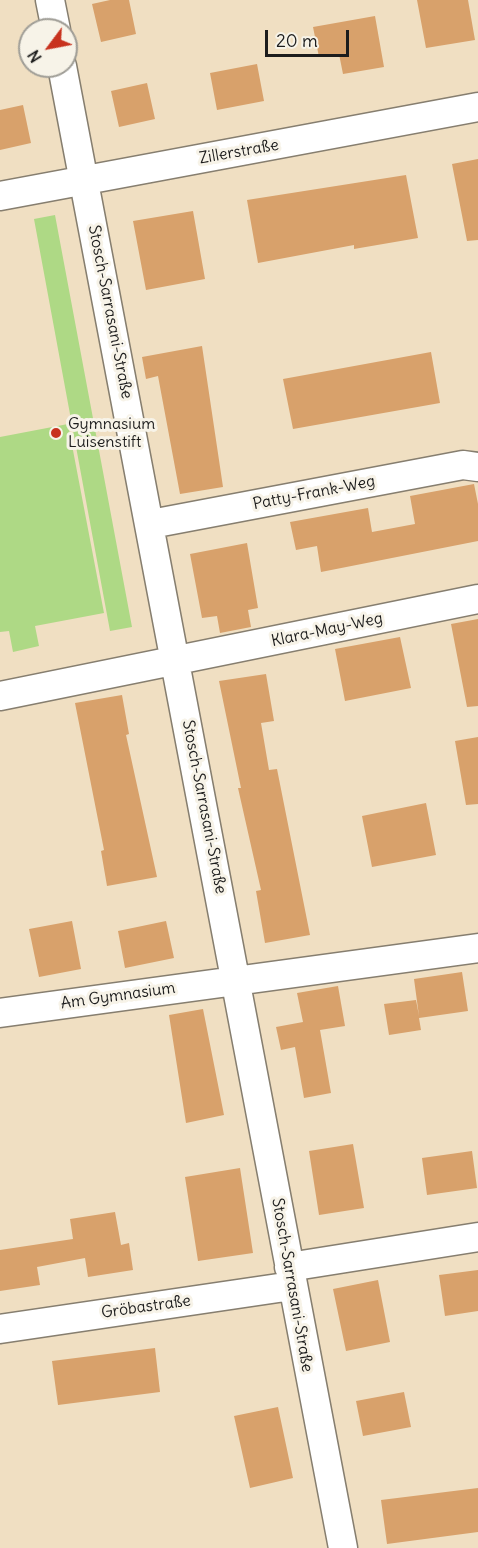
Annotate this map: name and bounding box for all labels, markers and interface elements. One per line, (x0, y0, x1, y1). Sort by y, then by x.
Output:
north arrow (18, 18, 78, 78)
scale bar (268, 18, 352, 56)
text: 20 m (276, 29, 318, 52)
text: N (23, 46, 46, 66)
street label: Zillerstraße (198, 136, 280, 168)
street label: Stosch-Sarrasani-Straße (84, 224, 136, 400)
place label: Gymnasium Luisenstift (68, 414, 155, 452)
marker: Gymnasium Luisenstift (49, 426, 63, 440)
street label: Patty-Frank-Weg (251, 472, 377, 514)
street label: Klara-May-Weg (269, 609, 385, 651)
street label: Stosch-Sarrasani-Straße (178, 719, 230, 895)
street label: Am Gymnasium (60, 978, 176, 1014)
street label: Stosch-Sarrasani-Straße (267, 1196, 317, 1374)
street label: Gröbastraße (100, 1291, 192, 1323)

